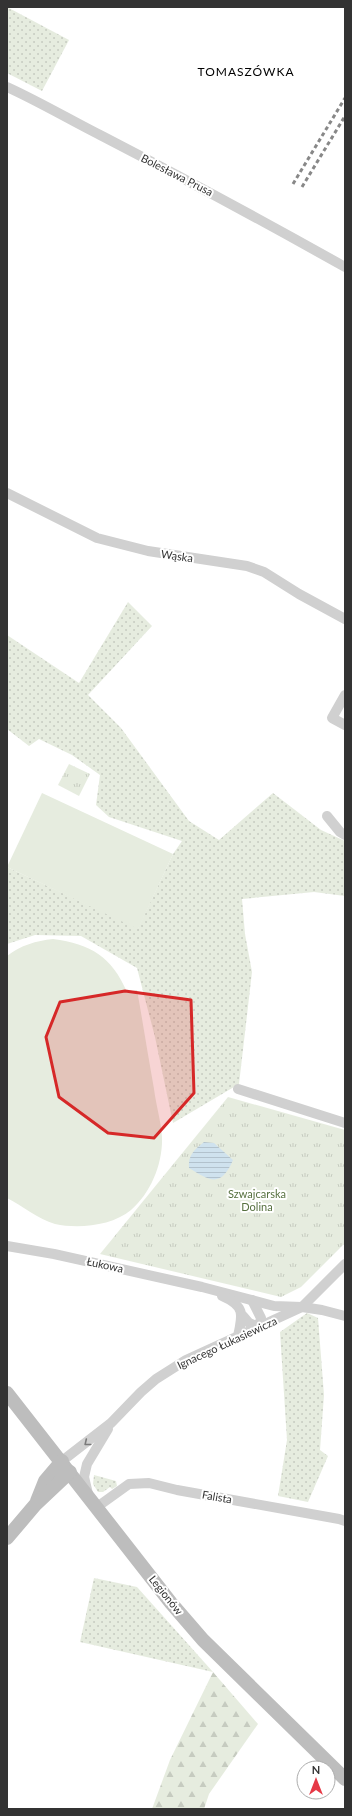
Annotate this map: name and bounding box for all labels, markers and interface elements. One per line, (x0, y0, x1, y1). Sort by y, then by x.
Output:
district label: TOMASZÓWKA (197, 64, 295, 79)
street label: Bolesława Prusa (139, 151, 215, 198)
street label: Wąska (160, 547, 194, 564)
park label: Szwajcarska Dolina (228, 1187, 286, 1213)
street label: Łukowa (86, 1254, 125, 1275)
street label: Ignacego Łukasiewicza (175, 1314, 279, 1371)
one-way arrow (84, 1438, 91, 1445)
street label: Falista (201, 1487, 233, 1506)
street label: Legionów (147, 1572, 186, 1617)
north arrow (296, 1760, 336, 1800)
text: N (312, 1763, 320, 1776)

